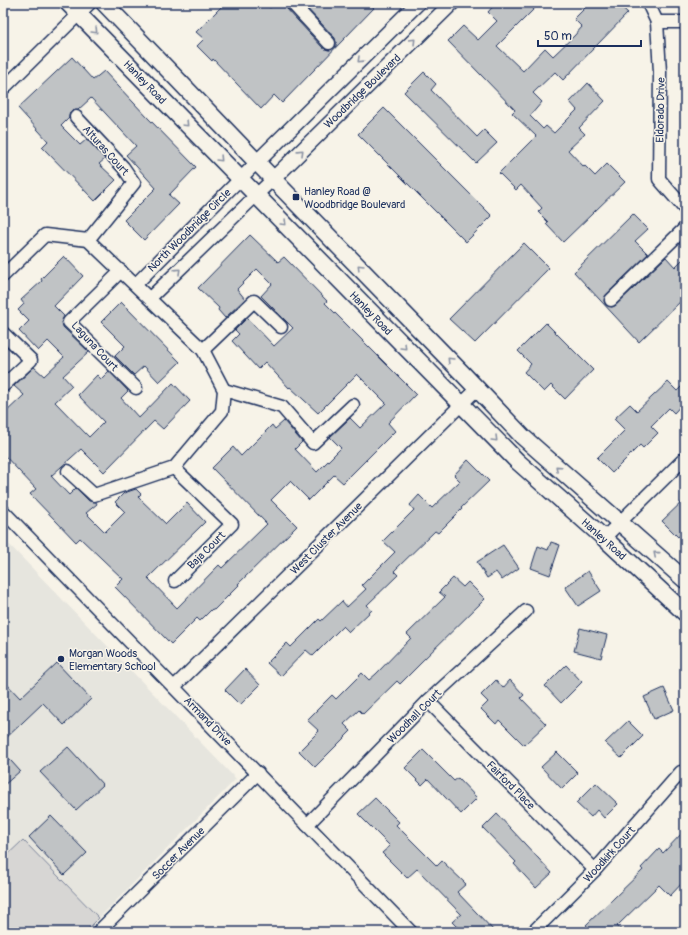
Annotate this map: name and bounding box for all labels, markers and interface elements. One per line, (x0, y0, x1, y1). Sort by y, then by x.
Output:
scale bar (538, 22, 641, 48)
one-way arrow (90, 26, 98, 34)
text: 50 m (544, 29, 572, 44)
one-way arrow (408, 38, 416, 46)
street label: Woodbridge Boulevard (321, 51, 403, 131)
one-way arrow (357, 55, 365, 63)
street label: Hanley Road (121, 58, 169, 107)
street label: Eldorado Drive (653, 77, 668, 143)
one-way arrow (181, 119, 189, 127)
street label: Alturas Court (80, 123, 132, 178)
one-way arrow (296, 149, 304, 157)
one-way arrow (215, 154, 223, 162)
place label: Hanley Road @ Woodbridge Boulevard (304, 185, 405, 211)
street label: North Woodbridge Circle (145, 186, 234, 275)
marker: Hanley Road @ Woodbridge Boulevard (291, 192, 301, 202)
one-way arrow (279, 218, 287, 226)
one-way arrow (357, 264, 364, 272)
one-way arrow (173, 268, 181, 276)
street label: Hanley Road (347, 289, 395, 338)
street label: Laguna Court (68, 319, 121, 374)
one-way arrow (399, 342, 407, 350)
one-way arrow (448, 357, 455, 365)
one-way arrow (490, 434, 498, 442)
one-way arrow (556, 466, 563, 473)
street label: West Cluster Avenue (288, 499, 365, 577)
street label: Hanley Road (579, 516, 629, 563)
street label: Baja Court (185, 528, 228, 572)
one-way arrow (653, 552, 660, 559)
place label: Morgan Woods Elementary School (69, 647, 156, 673)
marker: Morgan Woods Elementary School (56, 654, 66, 664)
street label: Woodhall Court (385, 686, 444, 746)
street label: Armand Drive (181, 694, 235, 749)
street label: Fairford Place (484, 758, 538, 813)
street label: Woodkirk Court (581, 823, 638, 885)
street label: Soccer Avenue (149, 824, 208, 882)

